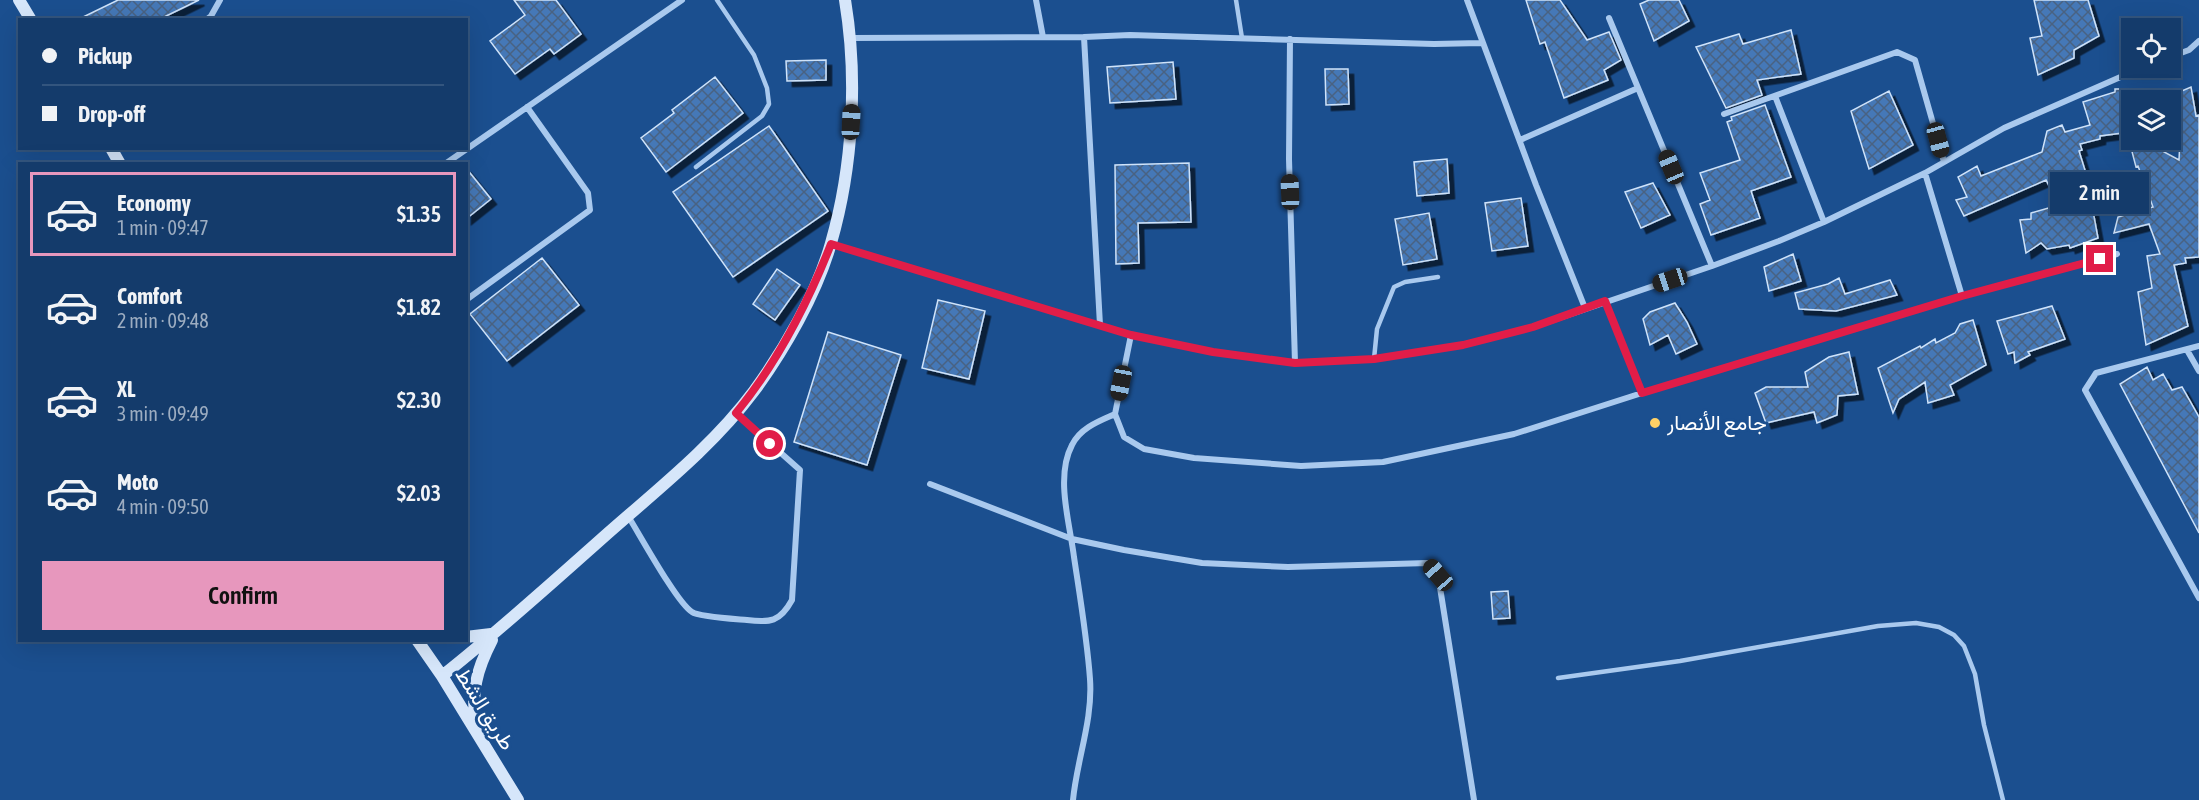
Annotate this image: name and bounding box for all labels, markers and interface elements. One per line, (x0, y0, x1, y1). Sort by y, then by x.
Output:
map controls (2121, 18, 2181, 150)
button: locate (2121, 18, 2181, 78)
text: Pickup (78, 43, 133, 69)
button: layers (2121, 90, 2181, 150)
text: Drop-off (78, 101, 145, 127)
car (841, 104, 861, 140)
car (1925, 120, 1951, 160)
car (1656, 147, 1686, 187)
callout: 2 min (2050, 172, 2150, 214)
car (1280, 174, 1300, 210)
text: 2 min (2079, 181, 2120, 204)
icon: car (45, 187, 99, 241)
text: Economy (117, 190, 191, 216)
text: $1.35 (397, 201, 441, 227)
text: 1 min · 09:47 (117, 216, 209, 239)
route end (2086, 245, 2113, 272)
car (1650, 266, 1690, 294)
icon: car (45, 280, 99, 334)
text: Comfort (117, 283, 182, 309)
text: $1.82 (397, 294, 441, 320)
text: 2 min · 09:48 (117, 309, 209, 332)
car (1109, 364, 1133, 402)
icon: car (45, 373, 99, 427)
text: XL (117, 376, 135, 402)
text: $2.30 (397, 387, 441, 413)
text: 3 min · 09:49 (117, 402, 209, 425)
place label: جامع الأنصار (1666, 410, 1767, 437)
marker: جامع الأنصار (1648, 416, 1662, 430)
route start (756, 430, 783, 457)
icon: car (45, 466, 99, 520)
text: Moto (117, 469, 159, 495)
text: $2.03 (397, 480, 441, 506)
text: 4 min · 09:50 (117, 495, 209, 518)
car (1419, 556, 1457, 594)
button: Confirm (42, 561, 444, 630)
street label: طريق الشط (450, 663, 520, 755)

